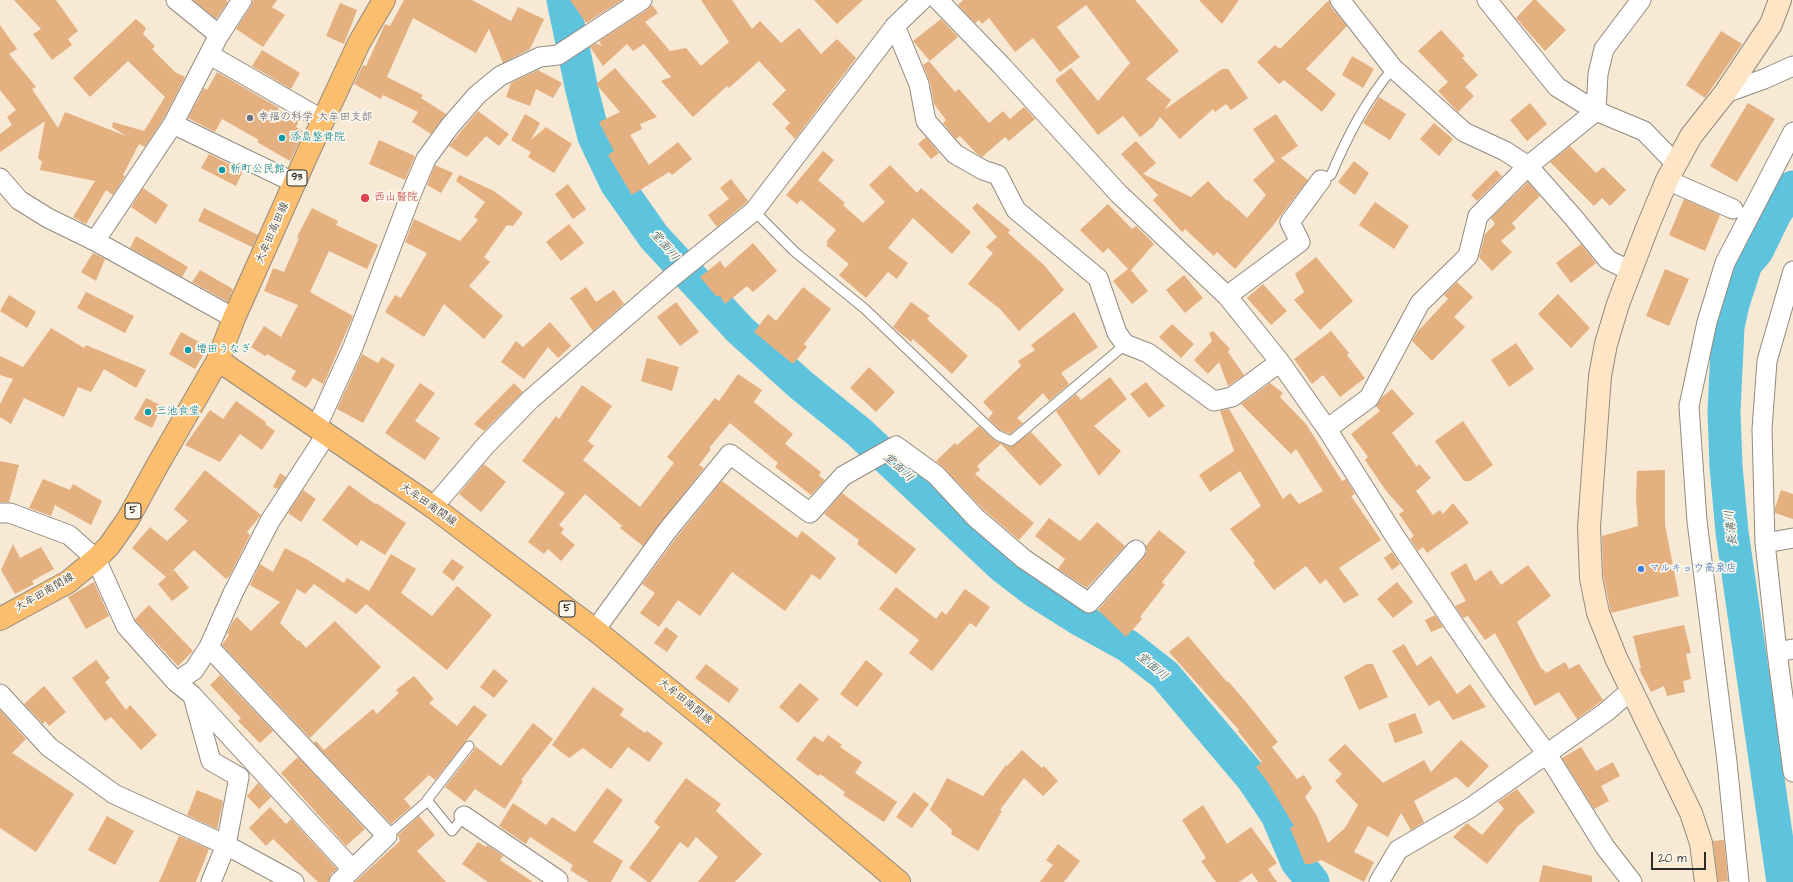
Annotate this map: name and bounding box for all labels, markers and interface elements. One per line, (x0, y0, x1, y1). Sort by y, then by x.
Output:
place label: 幸福の科学 大牟田支部 (258, 111, 372, 125)
marker: 幸福の科学 大牟田支部 (245, 113, 255, 123)
place label: 添島整骨院 (290, 131, 345, 145)
marker: 添島整骨院 (277, 133, 287, 143)
place label: 新町公民館 (230, 163, 285, 177)
marker: 新町公民館 (217, 165, 227, 175)
road number: 93 (287, 170, 307, 186)
place label: 西山醫院 (374, 191, 418, 205)
marker: 西山醫院 (359, 192, 371, 204)
street label: 大牟田高田線 (254, 200, 292, 266)
water label: 堂面川 (647, 228, 681, 264)
place label: 増田うなぎ (196, 343, 251, 357)
marker: 増田うなぎ (183, 345, 193, 355)
place label: 三池食堂 (156, 405, 200, 419)
marker: 三池食堂 (143, 407, 153, 417)
water label: 堂面川 (880, 450, 916, 486)
street label: 大牟田南関線 (397, 481, 459, 529)
road number: 5 (125, 503, 141, 519)
water label: 長溝川 (1723, 509, 1741, 547)
place label: マルキョウ高泉店 (1649, 562, 1737, 576)
marker: マルキョウ高泉店 (1636, 564, 1646, 574)
street label: 大牟田南関線 (13, 571, 77, 615)
road number: 5 (559, 601, 575, 617)
water label: 堂面川 (1134, 650, 1170, 684)
street label: 大牟田南関線 (655, 676, 715, 728)
scale bar (1653, 844, 1708, 870)
text: 20 m (1658, 850, 1687, 867)

